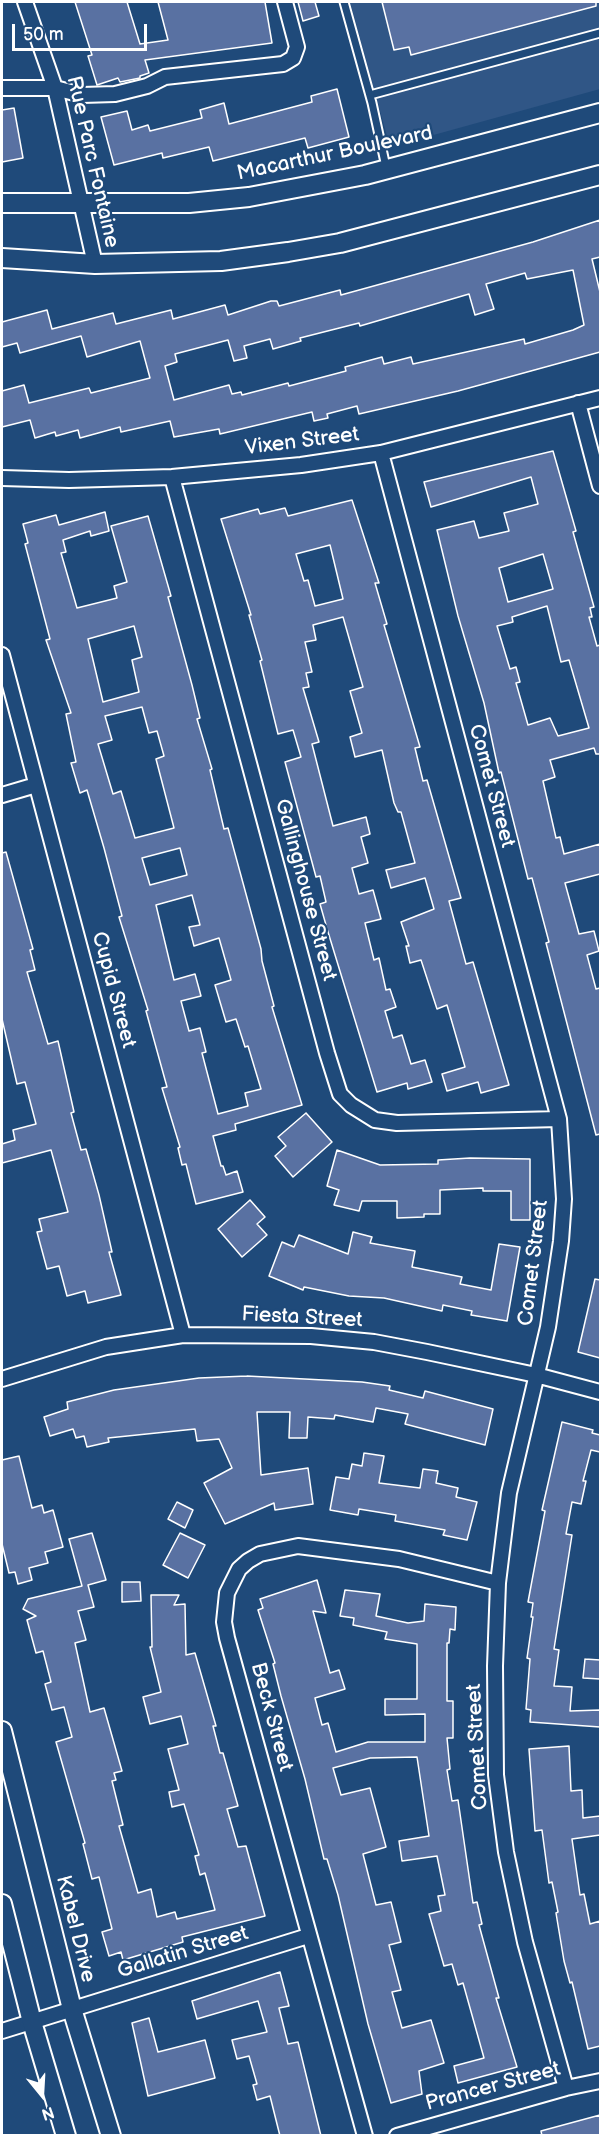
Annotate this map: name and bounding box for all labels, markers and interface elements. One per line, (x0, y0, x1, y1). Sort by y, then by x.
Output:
scale bar (15, 12, 150, 50)
text: 50 m (23, 24, 64, 45)
street label: Rue Parc Fontaine (60, 74, 124, 250)
street label: Macarthur Boulevard (235, 121, 435, 187)
street label: Vixen Street (244, 423, 360, 461)
street label: Comet Street (462, 722, 520, 850)
street label: Gallinghouse Street (269, 796, 341, 984)
street label: Cupid Street (85, 929, 141, 1051)
street label: Comet Street (514, 1199, 554, 1327)
street label: Fiesta Street (241, 1302, 363, 1334)
street label: Beck Street (244, 1660, 298, 1774)
street label: Comet Street (462, 1683, 494, 1811)
street label: Kabel Drive (50, 1873, 100, 1985)
street label: Gallatin Street (115, 1921, 251, 1985)
street label: Prancer Street (423, 2057, 563, 2117)
north arrow (12, 2065, 72, 2125)
text: N (39, 2102, 56, 2123)

